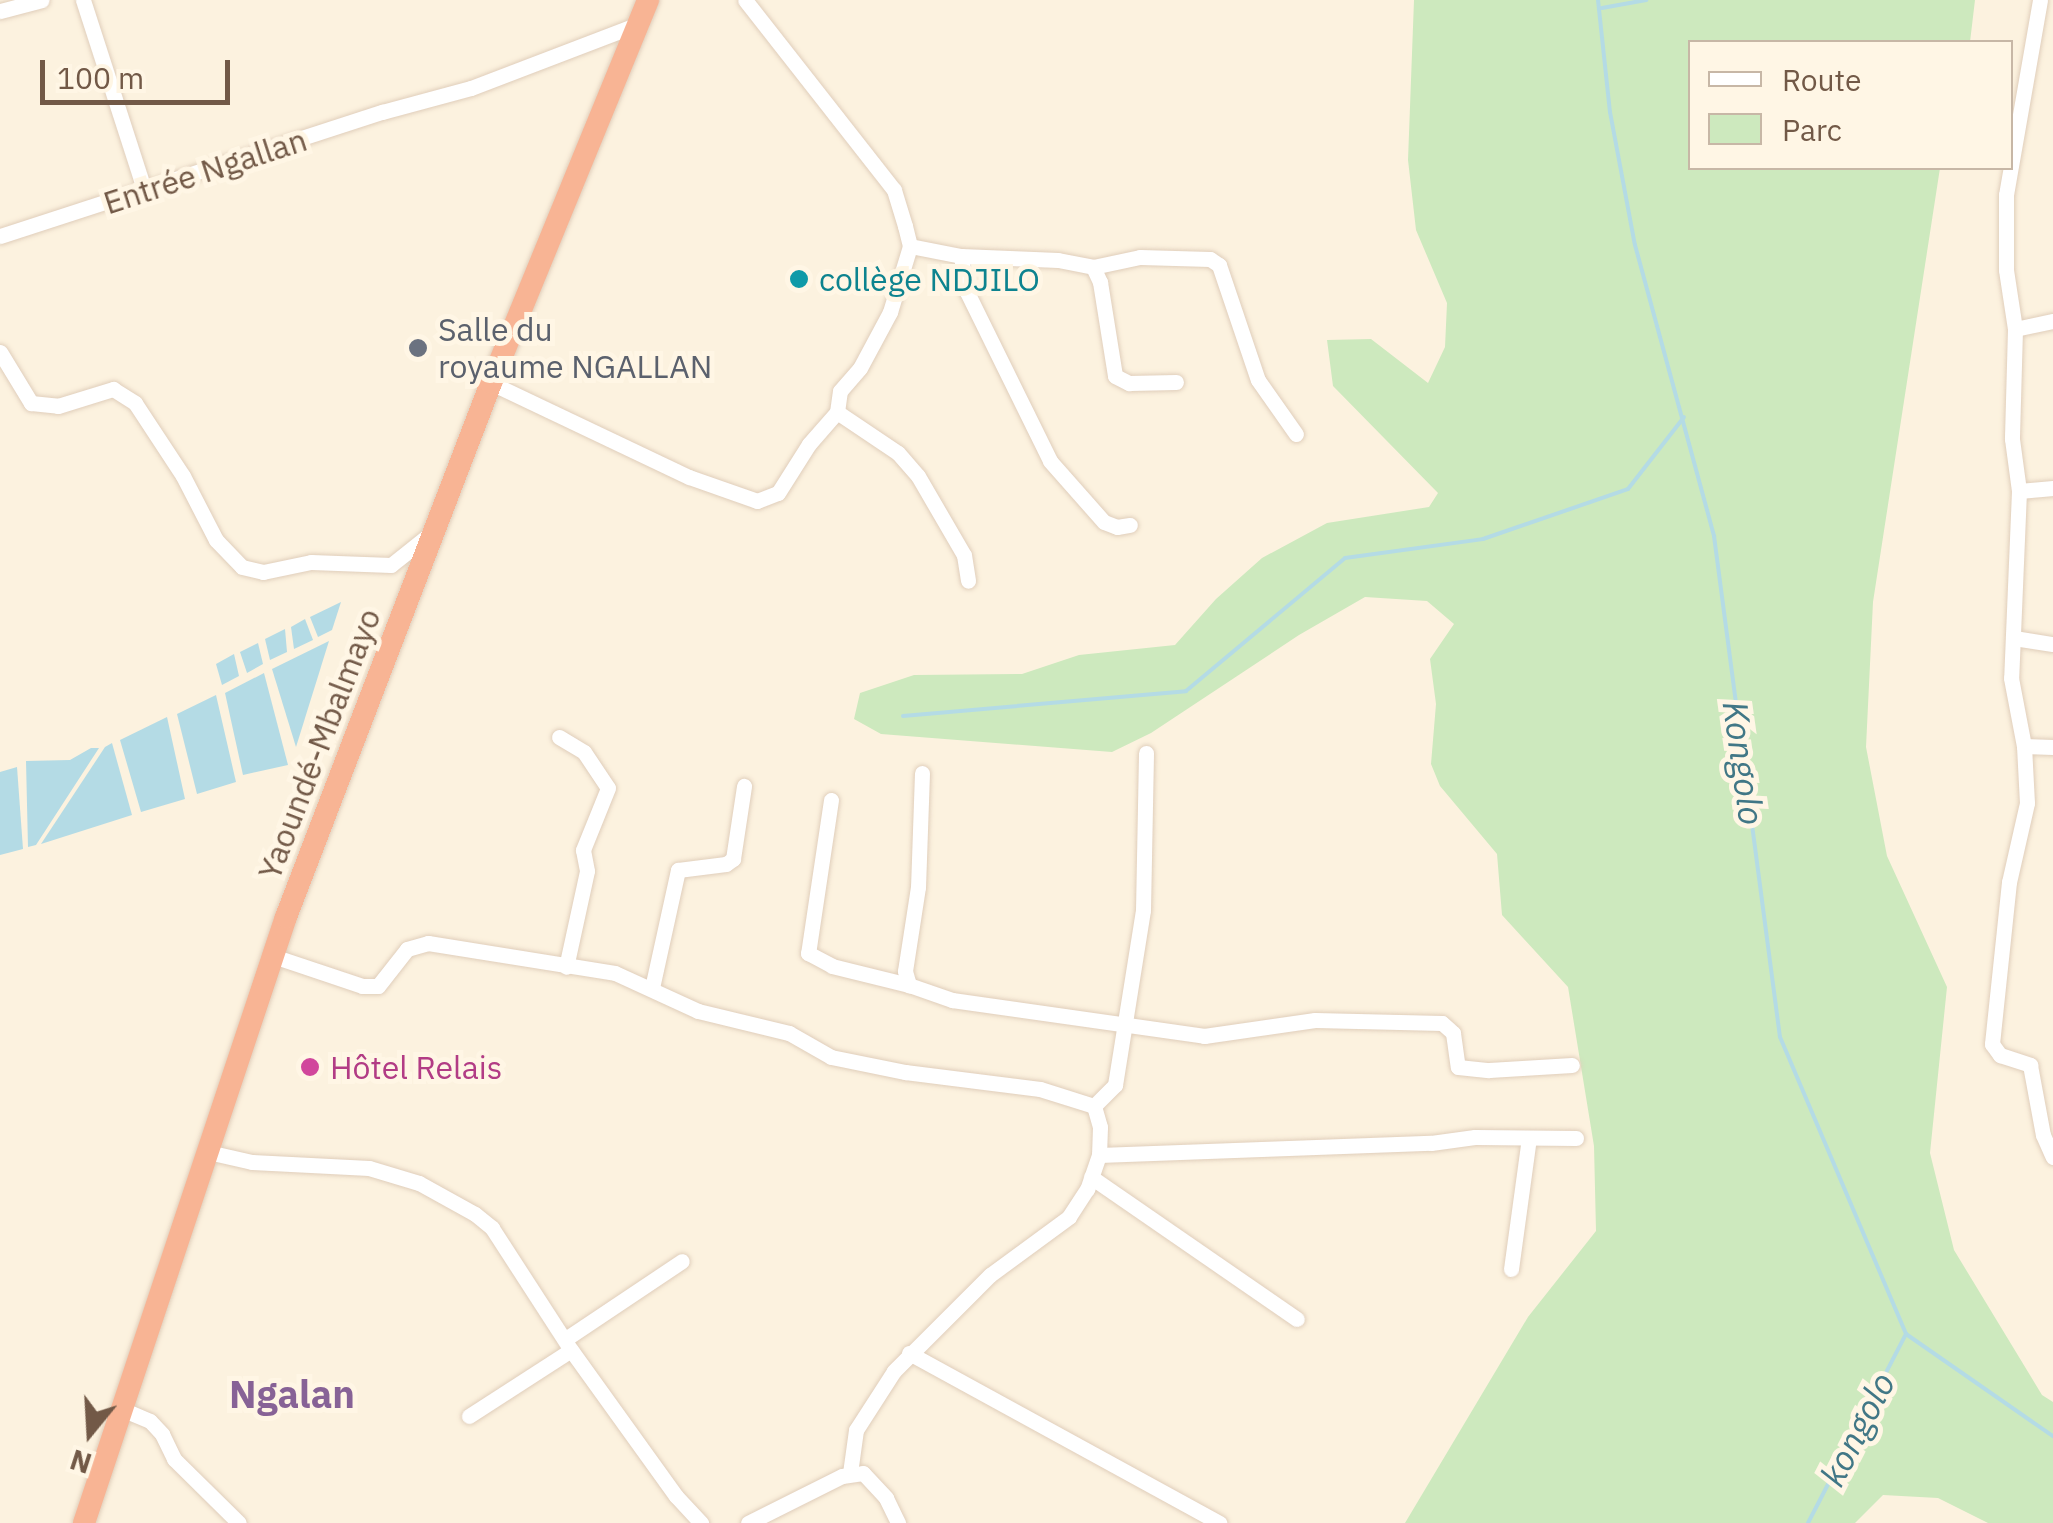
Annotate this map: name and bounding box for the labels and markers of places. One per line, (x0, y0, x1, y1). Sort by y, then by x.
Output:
place label: collège NDJILO (819, 260, 1040, 298)
marker: collège NDJILO (788, 268, 810, 290)
place label: Salle du royaume NGALLAN (438, 311, 712, 386)
marker: Salle du royaume NGALLAN (407, 337, 429, 359)
place label: Hôtel Relais (330, 1048, 502, 1086)
marker: Hôtel Relais (299, 1056, 321, 1078)

